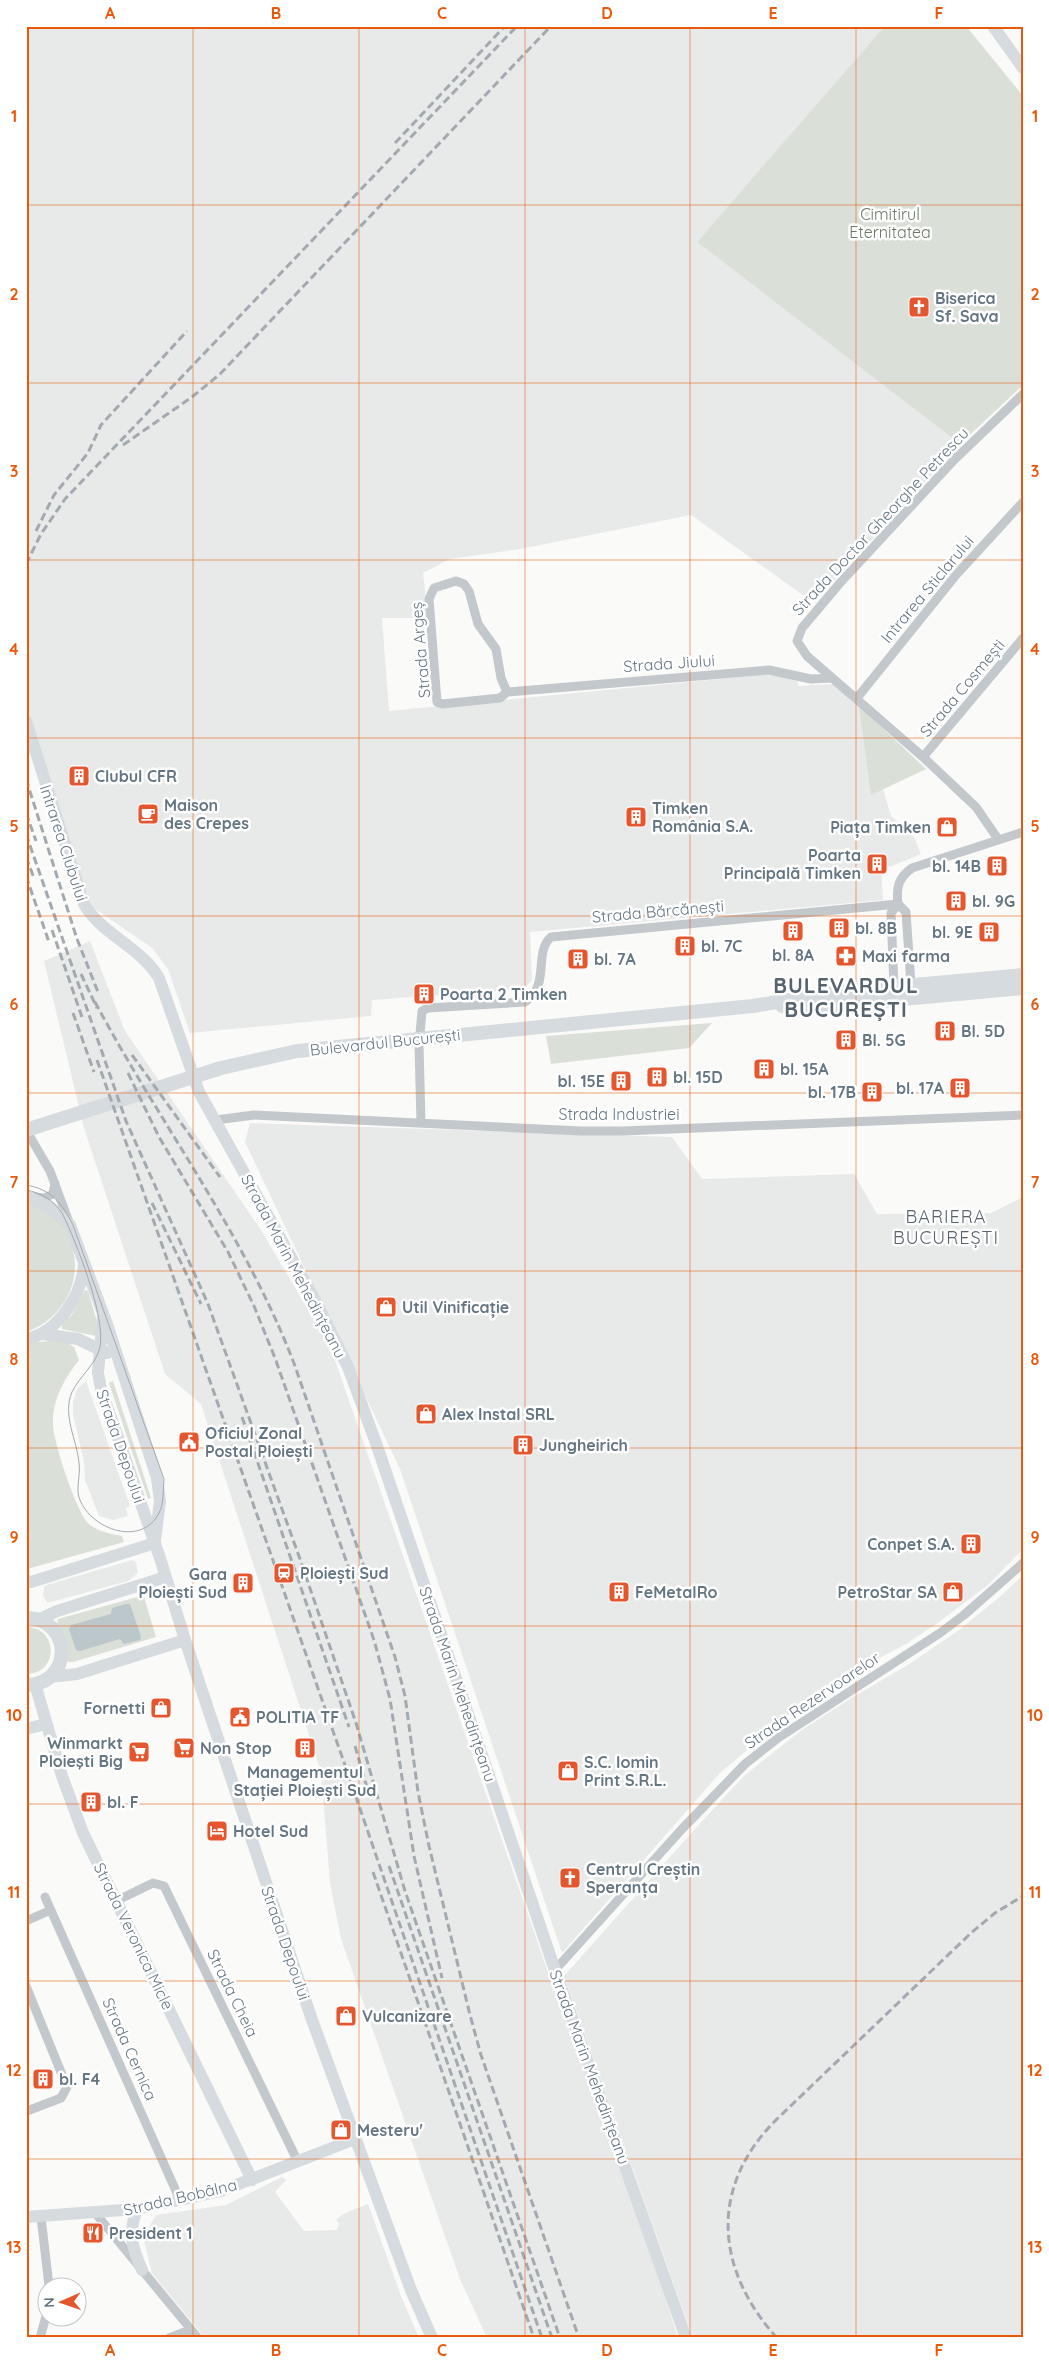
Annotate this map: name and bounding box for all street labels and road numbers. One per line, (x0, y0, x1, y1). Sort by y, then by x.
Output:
street label: Strada Doctor Gheorghe Petrescu (787, 423, 973, 619)
street label: Intrarea Sticlarului (876, 531, 978, 647)
street label: Strada Argeș (406, 601, 434, 699)
street label: Strada Cosmești (915, 635, 1009, 741)
street label: Strada Jiului (623, 650, 715, 676)
street label: Intrarea Clubului (36, 782, 92, 904)
street label: Strada Bărcănești (591, 895, 725, 927)
street label: Bulevardul București (309, 1024, 461, 1060)
street label: Strada Industriei (558, 1104, 680, 1124)
street label: Strada Marin Mehedințeanu (237, 1171, 351, 1361)
street label: Strada Depoului (92, 1386, 150, 1506)
street label: Strada Marin Mehedințeanu (415, 1584, 501, 1784)
street label: Strada Rezervoarelor (741, 1647, 883, 1753)
street label: Strada Veronica Micle (90, 1859, 178, 2013)
street label: Strada Depoului (257, 1883, 315, 2003)
street label: Strada Cheia (203, 1946, 263, 2040)
street label: Strada Marin Mehedințeanu (545, 1967, 635, 2167)
street label: Strada Cernica (98, 1995, 162, 2103)
street label: Strada Bobâlna (121, 2174, 239, 2220)

